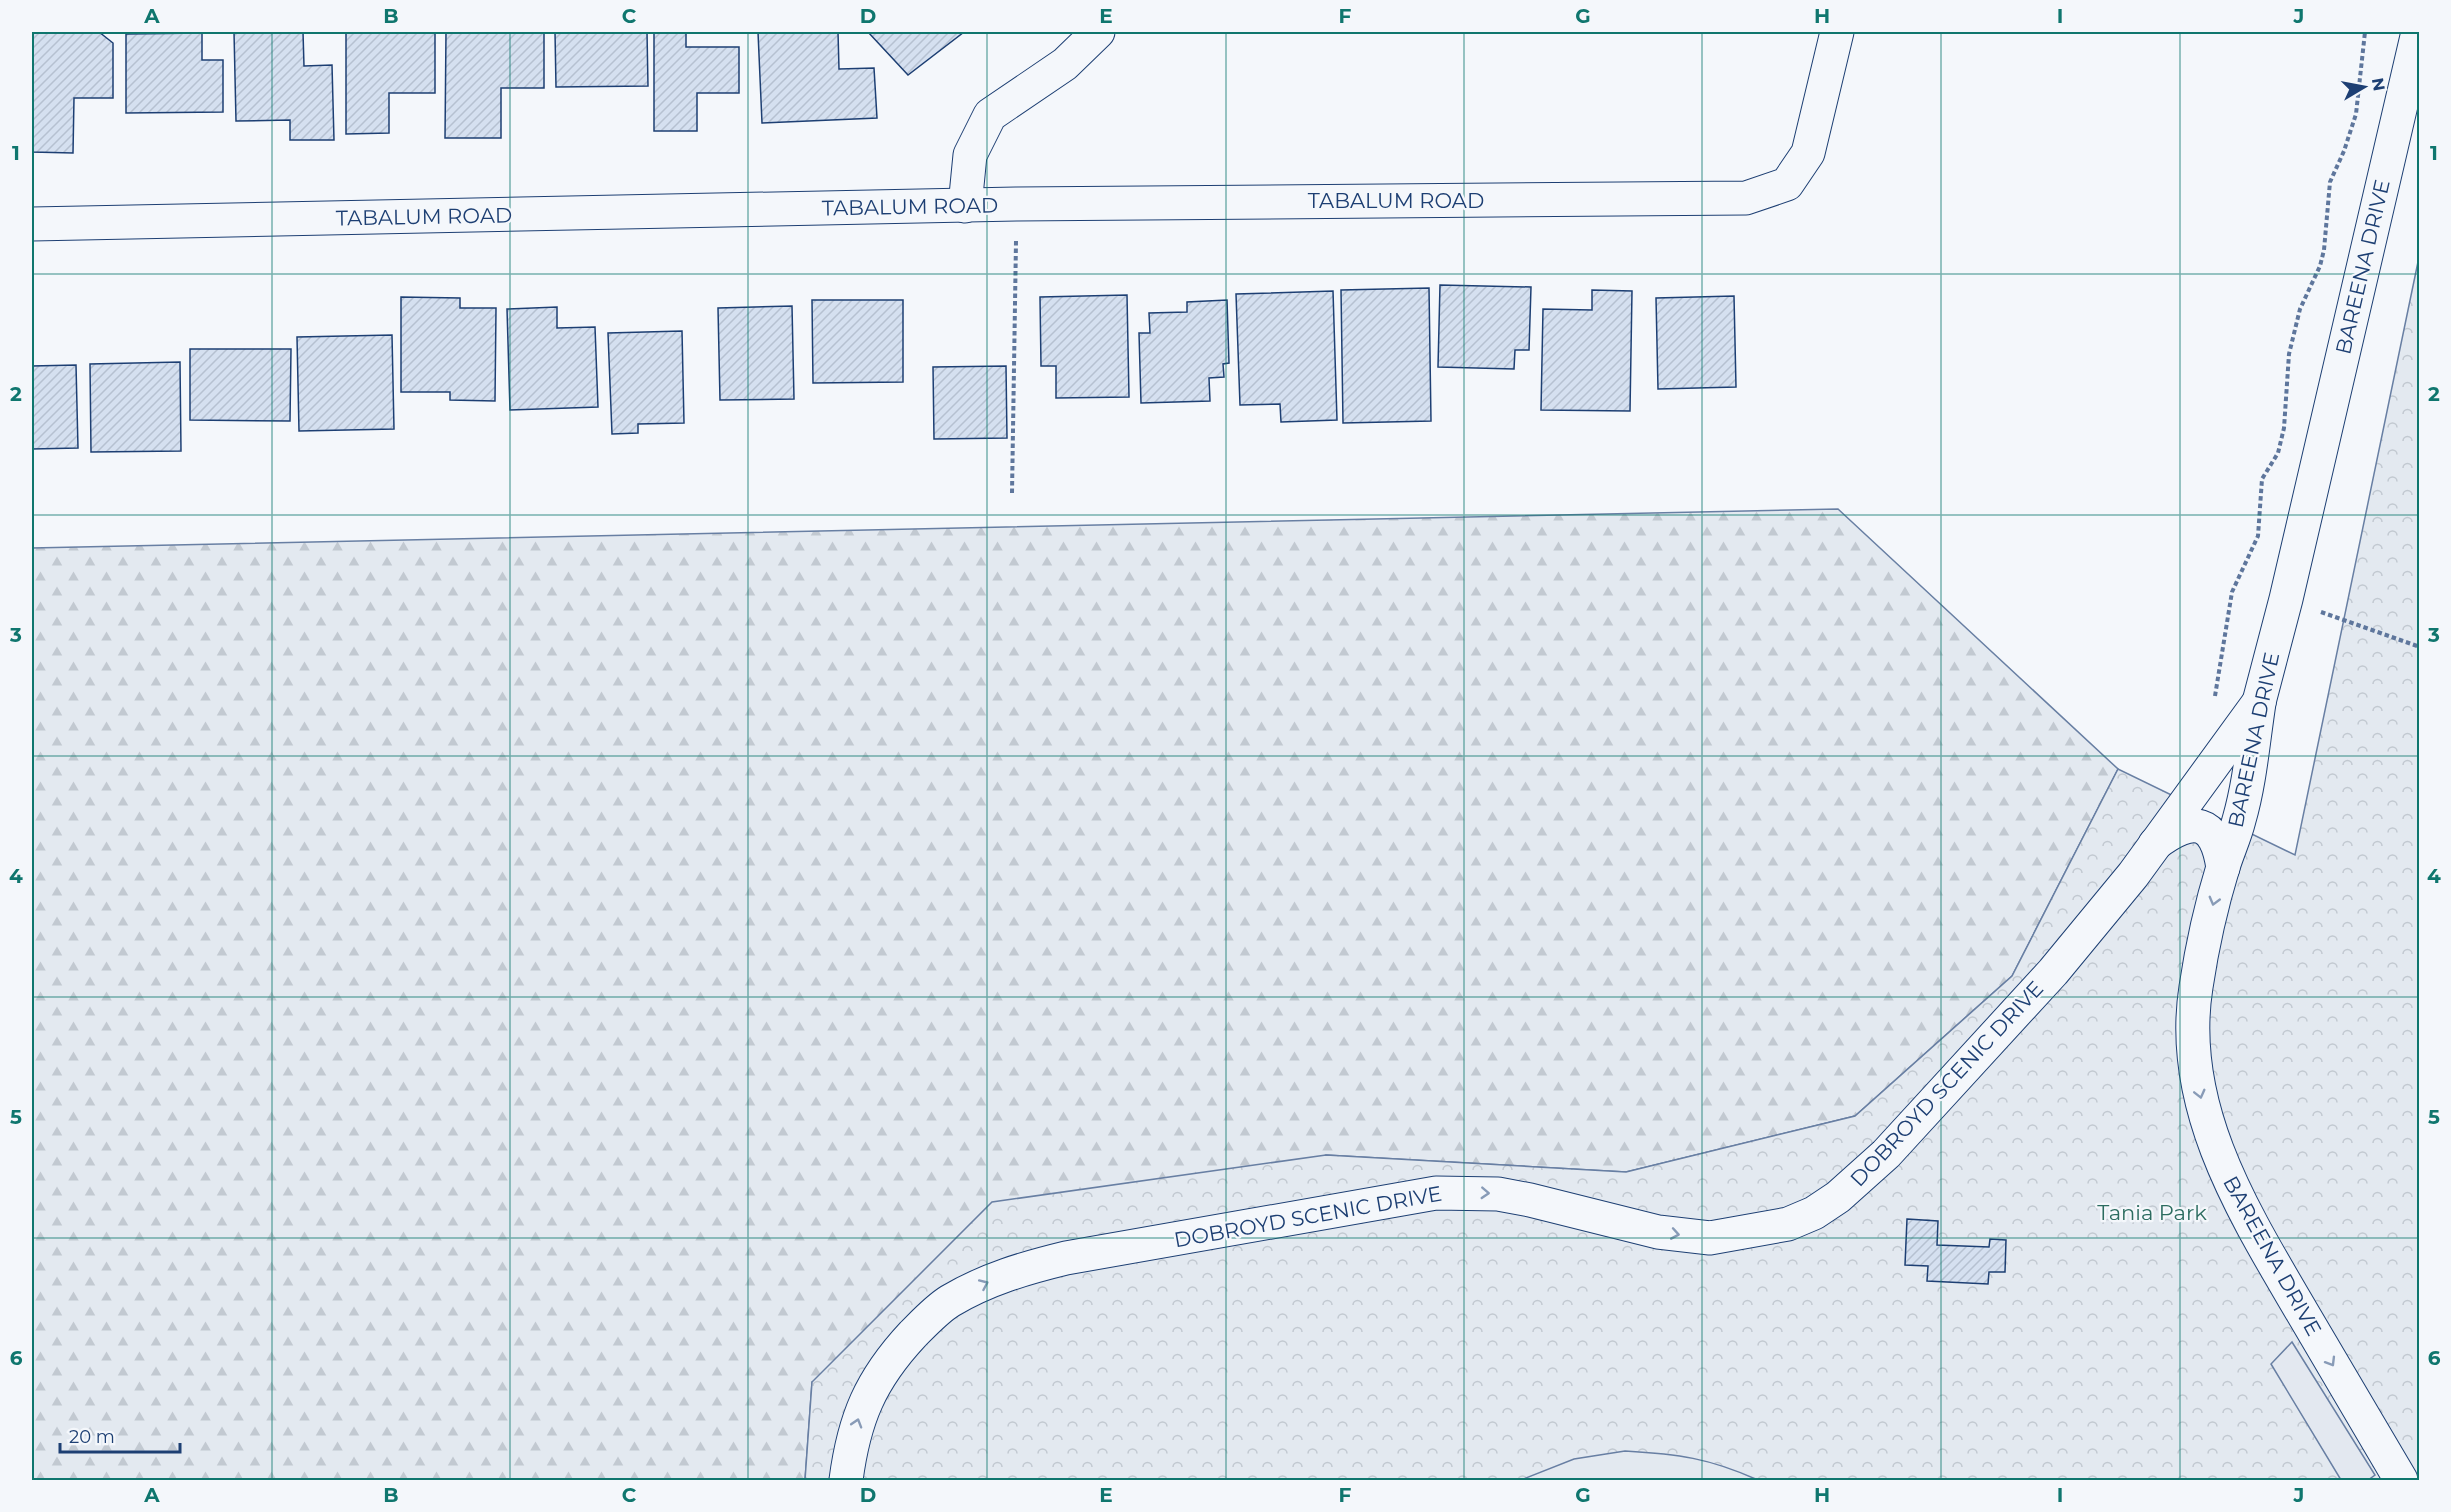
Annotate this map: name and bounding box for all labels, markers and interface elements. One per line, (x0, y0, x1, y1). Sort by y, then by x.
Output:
text: A (143, 4, 160, 28)
text: B (383, 4, 399, 28)
text: C (622, 4, 637, 28)
text: D (860, 4, 876, 28)
text: E (1099, 4, 1113, 28)
text: F (1339, 4, 1352, 28)
text: G (1575, 4, 1591, 28)
text: H (1814, 4, 1830, 28)
text: I (2057, 4, 2063, 28)
text: J (2293, 4, 2304, 28)
north arrow (2334, 57, 2394, 117)
text: N (2368, 76, 2389, 93)
text: 1 (12, 141, 20, 165)
text: 1 (2430, 141, 2438, 165)
street label: BAREENA DRIVE (2330, 177, 2395, 357)
street label: TABALUM ROAD (1308, 188, 1484, 213)
street label: TABALUM ROAD (822, 192, 998, 221)
street label: TABALUM ROAD (336, 202, 512, 231)
text: 2 (10, 382, 22, 406)
text: 2 (2428, 382, 2440, 406)
text: 3 (9, 623, 22, 647)
text: 3 (2427, 623, 2440, 647)
street label: BAREENA DRIVE (2223, 650, 2284, 830)
text: 4 (9, 864, 23, 888)
text: 4 (2427, 864, 2441, 888)
one-way arrow (2208, 896, 2221, 906)
street label: DOBROYD SCENIC DRIVE (1845, 976, 2048, 1191)
one-way arrow (2192, 1089, 2205, 1099)
text: 5 (10, 1105, 22, 1129)
text: 5 (2428, 1105, 2440, 1129)
street label: BAREENA DRIVE (2218, 1172, 2327, 1340)
street label: DOBROYD SCENIC DRIVE (1172, 1181, 1444, 1252)
one-way arrow (1480, 1187, 1489, 1200)
park label: Tania Park (2097, 1200, 2207, 1225)
one-way arrow (1670, 1228, 1680, 1240)
one-way arrow (978, 1279, 989, 1291)
text: 6 (10, 1346, 23, 1370)
text: 6 (2428, 1346, 2441, 1370)
one-way arrow (2324, 1356, 2336, 1366)
scale bar (60, 1416, 180, 1454)
one-way arrow (850, 1418, 862, 1429)
text: 20 m (69, 1426, 115, 1448)
text: A (143, 1483, 160, 1507)
text: B (383, 1483, 399, 1507)
text: C (622, 1483, 637, 1507)
text: D (860, 1483, 876, 1507)
text: E (1099, 1483, 1113, 1507)
text: F (1339, 1483, 1352, 1507)
text: G (1575, 1483, 1591, 1507)
text: H (1814, 1483, 1830, 1507)
text: I (2057, 1483, 2063, 1507)
text: J (2293, 1483, 2304, 1507)

